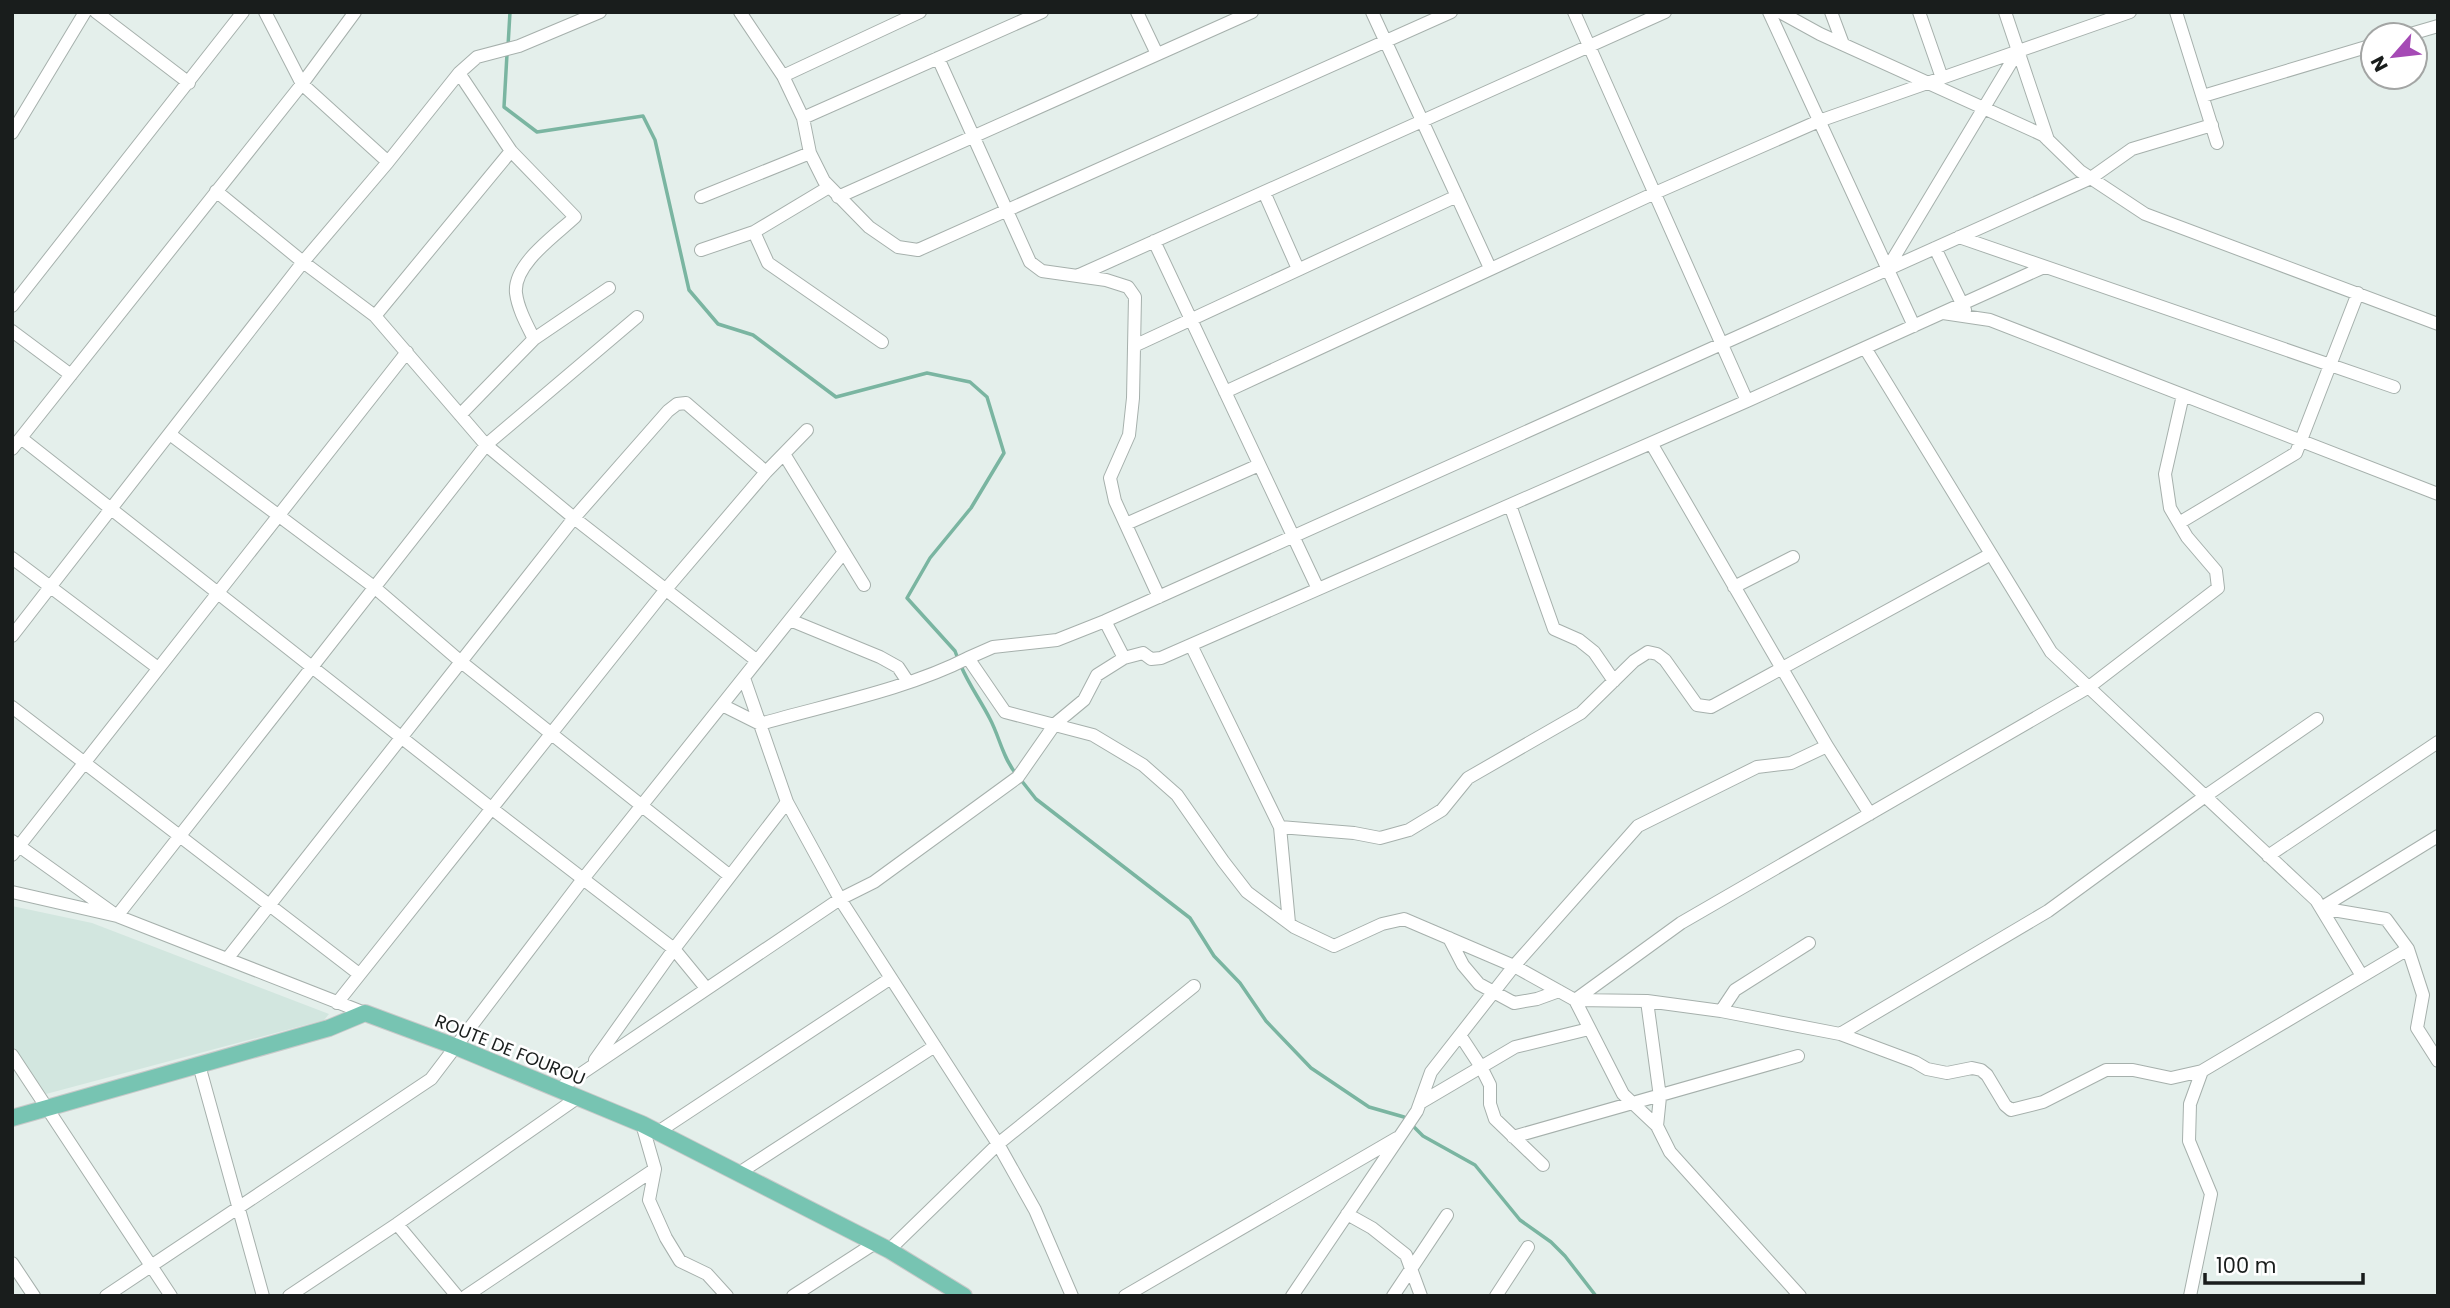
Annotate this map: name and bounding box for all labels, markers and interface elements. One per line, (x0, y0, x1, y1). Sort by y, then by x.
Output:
north arrow (2359, 21, 2429, 91)
text: N (2364, 51, 2395, 76)
street label: ROUTE DE FOUROU (431, 1008, 589, 1091)
scale bar (2205, 1242, 2362, 1286)
text: 100 m (2216, 1251, 2276, 1280)

